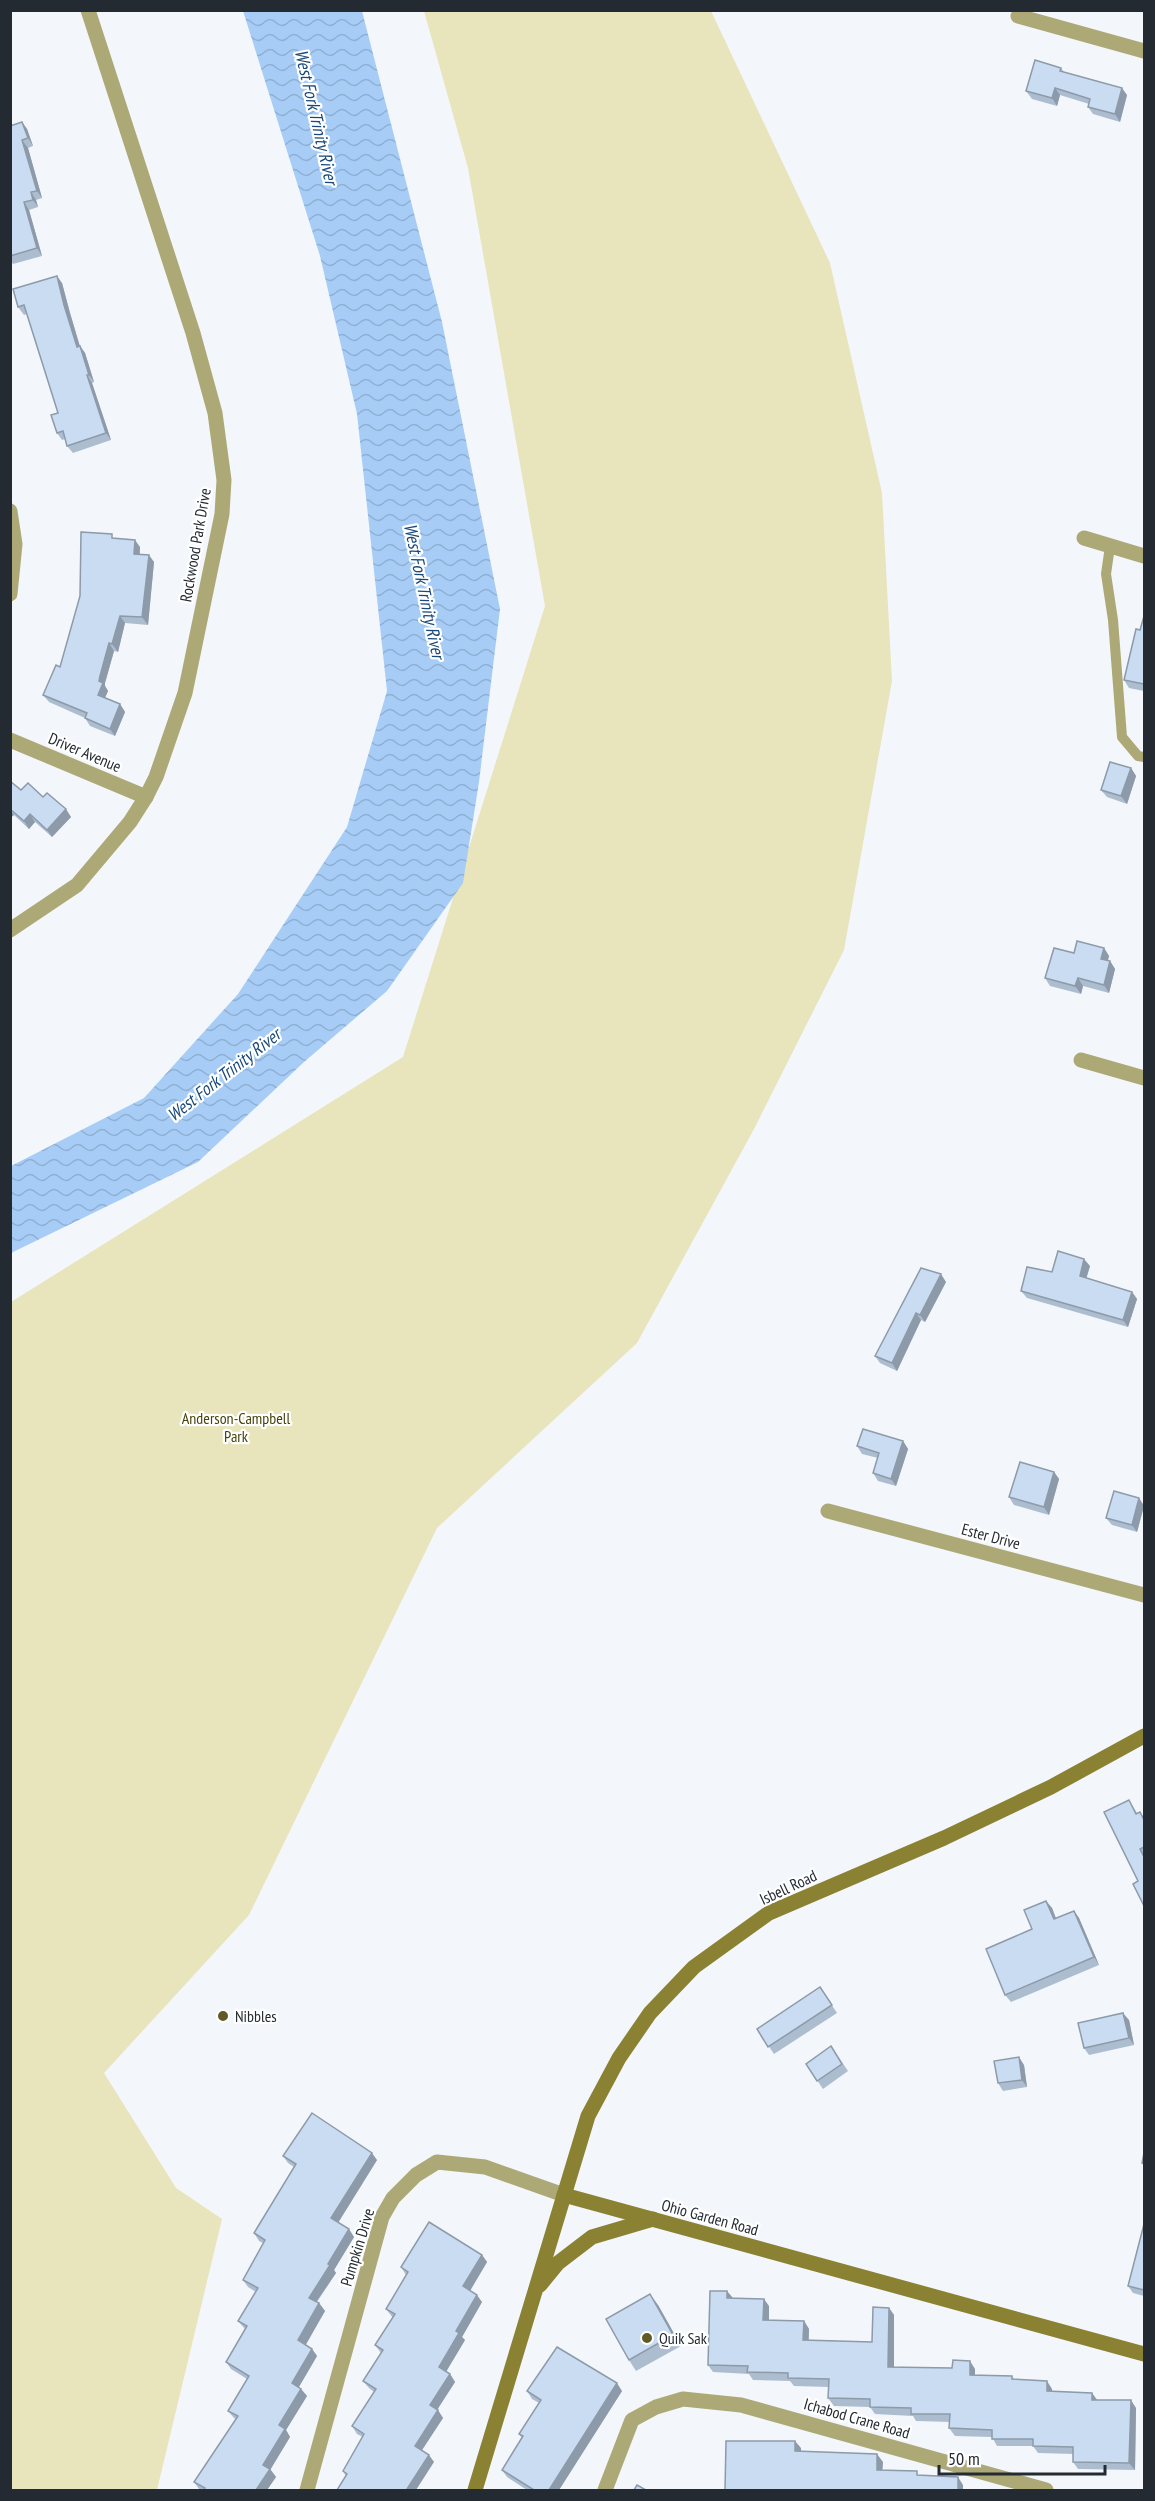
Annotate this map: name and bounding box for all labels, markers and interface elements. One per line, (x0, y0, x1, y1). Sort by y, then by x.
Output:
water label: West Fork Trinity River (290, 47, 344, 190)
street label: Rockwood Park Drive (175, 487, 215, 603)
water label: West Fork Trinity River (399, 521, 451, 664)
street label: Driver Avenue (46, 728, 124, 776)
water label: West Fork Trinity River (162, 1021, 287, 1126)
park label: Anderson-Campbell Park (182, 1408, 290, 1446)
street label: Ester Drive (959, 1519, 1023, 1553)
street label: Isbell Road (756, 1865, 820, 1909)
place label: Nibbles (235, 2006, 277, 2026)
marker: Nibbles (216, 2009, 230, 2023)
street label: Ohio Garden Road (659, 2194, 761, 2240)
street label: Pumpkin Drive (336, 2206, 378, 2288)
place label: Quik Sak (659, 2328, 708, 2348)
marker: Quik Sak (640, 2331, 654, 2345)
street label: Ichabod Crane Road (802, 2393, 912, 2443)
scale bar (939, 2438, 1106, 2476)
text: 50 m (948, 2447, 980, 2470)

